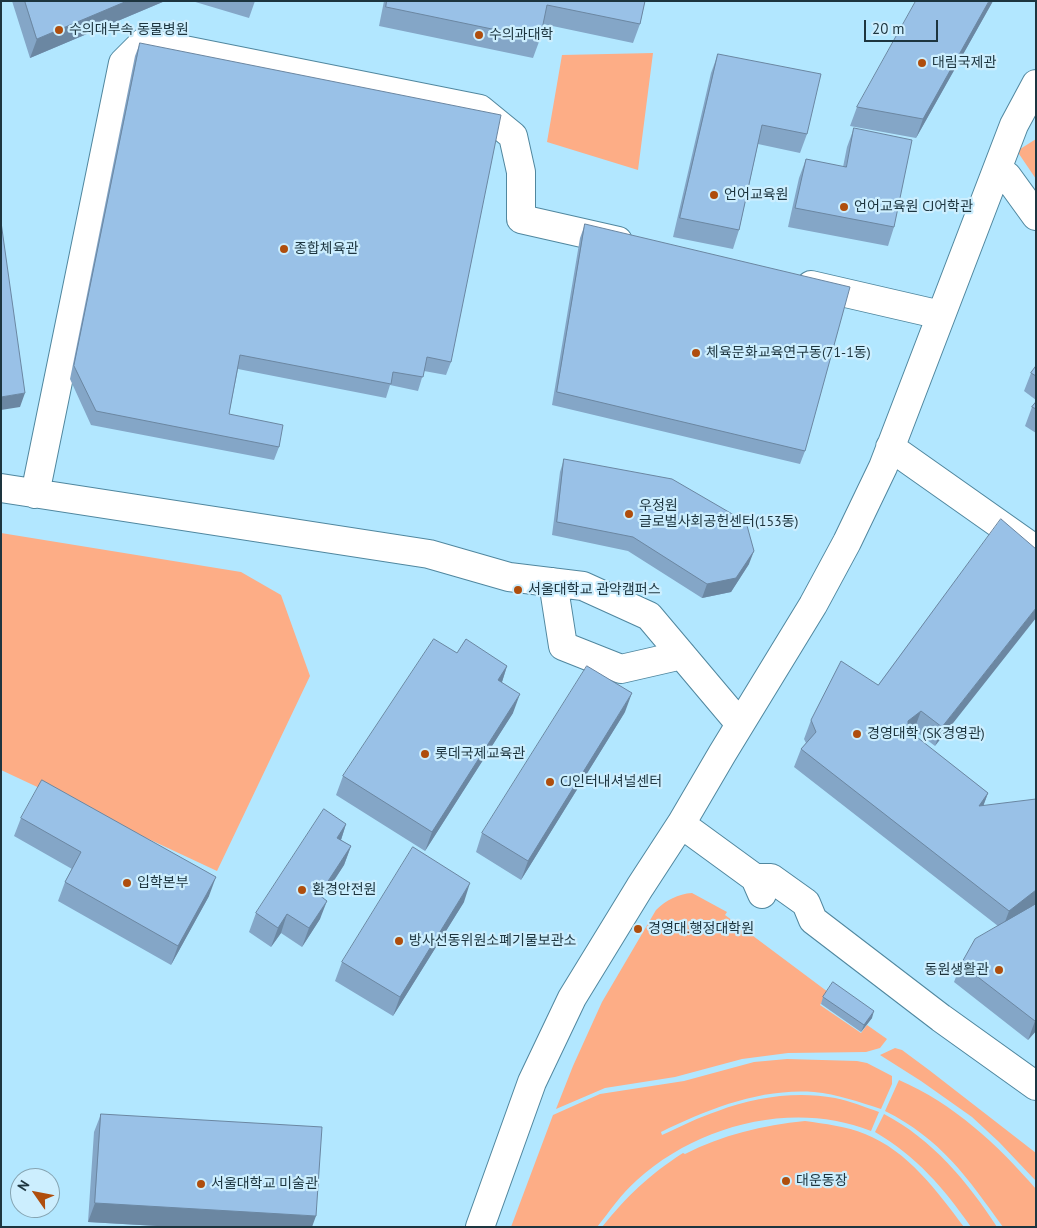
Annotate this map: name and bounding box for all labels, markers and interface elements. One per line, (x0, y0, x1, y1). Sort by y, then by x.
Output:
scale bar (867, 10, 941, 42)
text: 20 m (872, 19, 905, 38)
place label: 수의대부속 동물병원 (69, 22, 189, 38)
marker: 수의대부속 동물병원 (53, 24, 65, 36)
place label: 수의과대학 (489, 27, 553, 43)
marker: 수의과대학 (473, 29, 485, 41)
place label: 대림국제관 (932, 55, 996, 71)
marker: 대림국제관 (916, 57, 928, 69)
place label: 언어교육원 (724, 187, 788, 203)
marker: 언어교육원 (708, 189, 720, 201)
place label: 언어교육원 CJ어학관 (854, 199, 973, 215)
marker: 언어교육원 CJ어학관 (838, 201, 850, 213)
place label: 종합체육관 (294, 241, 358, 257)
marker: 종합체육관 (278, 243, 290, 255)
place label: 체육문화교육연구동(71-1동) (706, 345, 871, 361)
marker: 체육문화교육연구동(71-1동) (690, 347, 702, 359)
place label: 우정원 글로벌사회공헌센터(153동) (639, 498, 799, 530)
marker: 우정원 글로벌사회공헌센터(153동) (623, 508, 635, 520)
place label: 서울대학교 관악캠퍼스 (528, 582, 661, 598)
marker: 서울대학교 관악캠퍼스 (512, 584, 524, 596)
place label: 경영대학 (SK경영관) (867, 726, 985, 742)
marker: 경영대학 (SK경영관) (851, 728, 863, 740)
place label: 롯데국제교육관 (435, 746, 525, 762)
marker: 롯데국제교육관 (419, 748, 431, 760)
place label: CJ인터내셔널센터 (560, 774, 662, 790)
marker: CJ인터내셔널센터 (544, 776, 556, 788)
place label: 입학본부 (137, 875, 189, 891)
marker: 입학본부 (121, 877, 133, 889)
place label: 환경안전원 (312, 882, 376, 898)
marker: 환경안전원 (296, 884, 308, 896)
place label: 경영대.행정대학원 (648, 921, 754, 937)
marker: 경영대.행정대학원 (632, 923, 644, 935)
place label: 방사선동위원소폐기물보관소 (409, 933, 576, 949)
marker: 방사선동위원소폐기물보관소 (393, 935, 405, 947)
place label: 동원생활관 (925, 962, 989, 978)
marker: 동원생활관 (993, 964, 1005, 976)
north arrow (10, 1168, 60, 1218)
place label: 대운동장 (796, 1173, 848, 1189)
marker: 대운동장 (780, 1175, 792, 1187)
place label: 서울대학교 미술관 (211, 1176, 318, 1192)
text: N (13, 1177, 33, 1194)
marker: 서울대학교 미술관 (195, 1178, 207, 1190)

